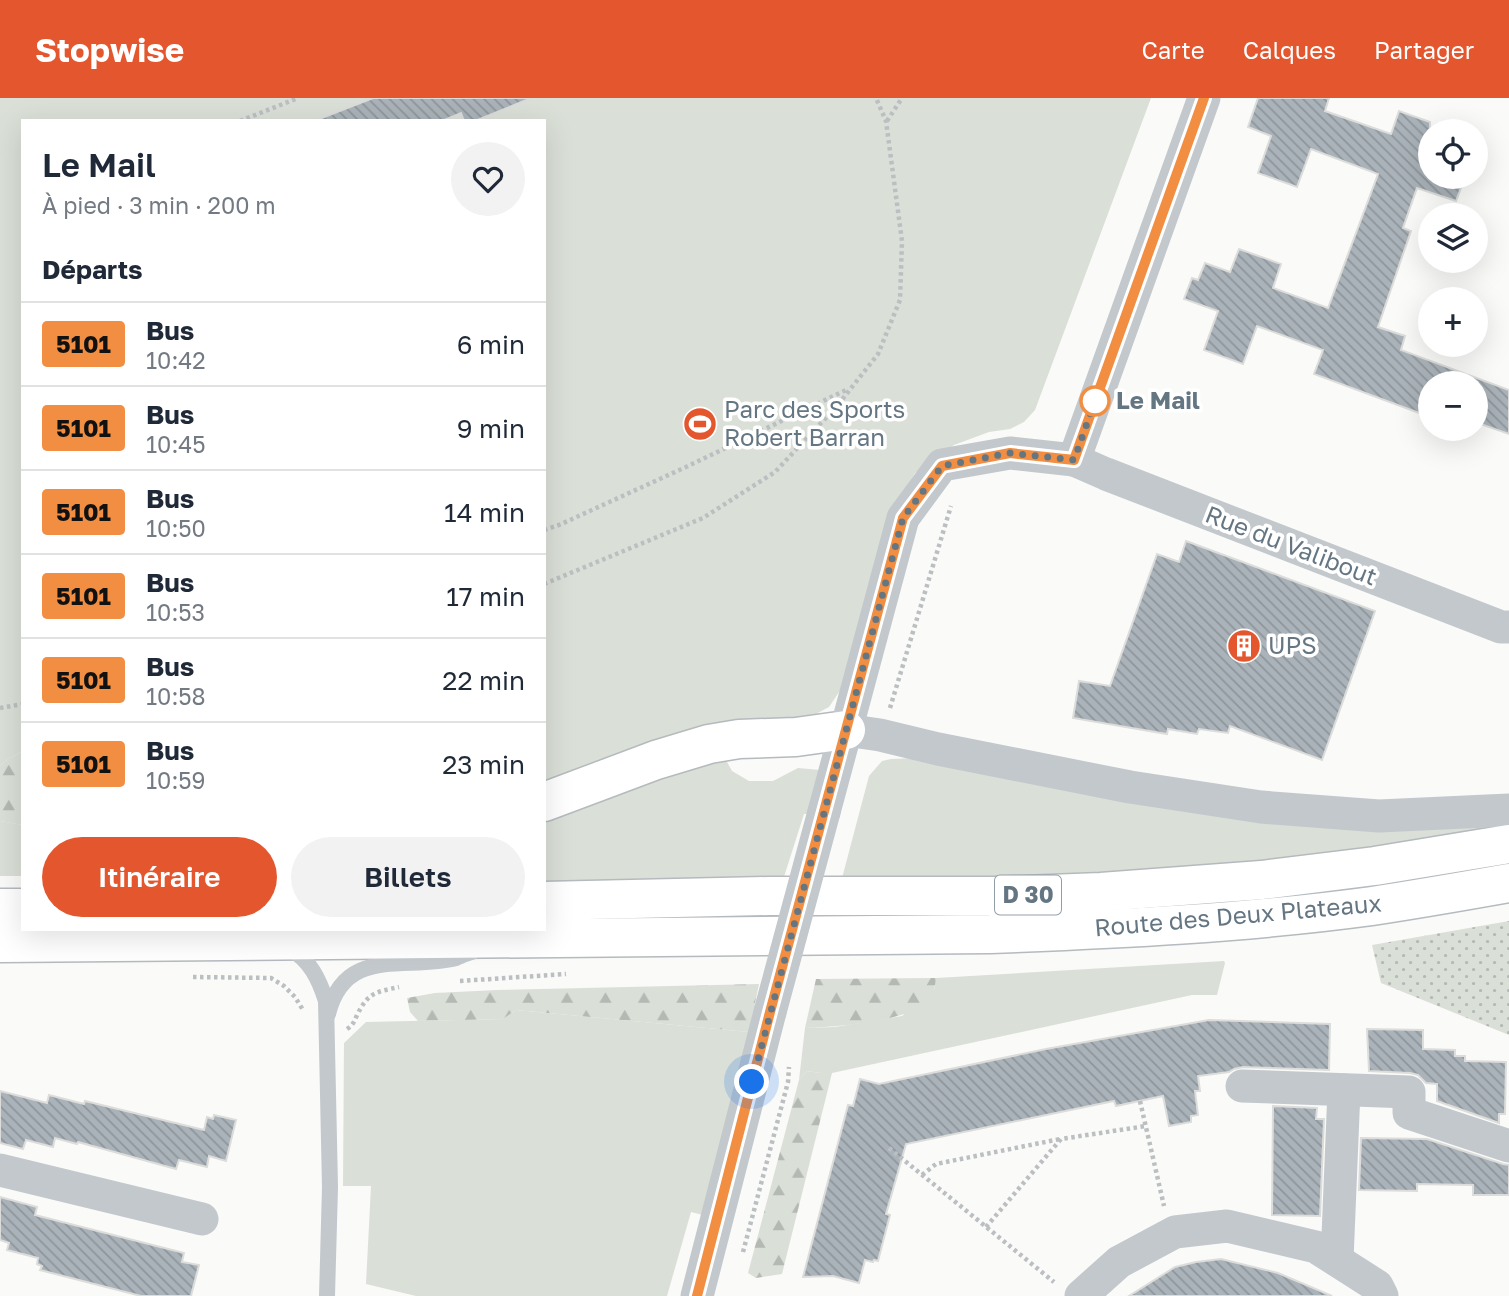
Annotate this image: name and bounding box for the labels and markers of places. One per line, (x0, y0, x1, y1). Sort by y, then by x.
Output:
place label: Le Mail (1116, 385, 1200, 414)
marker: Le Mail (1080, 386, 1110, 416)
place label: Parc des Sports Robert Barran (724, 394, 905, 451)
sports icon: Parc des Sports Robert Barran (681, 405, 719, 443)
building icon: UPS (1225, 627, 1263, 665)
place label: UPS (1268, 630, 1317, 659)

